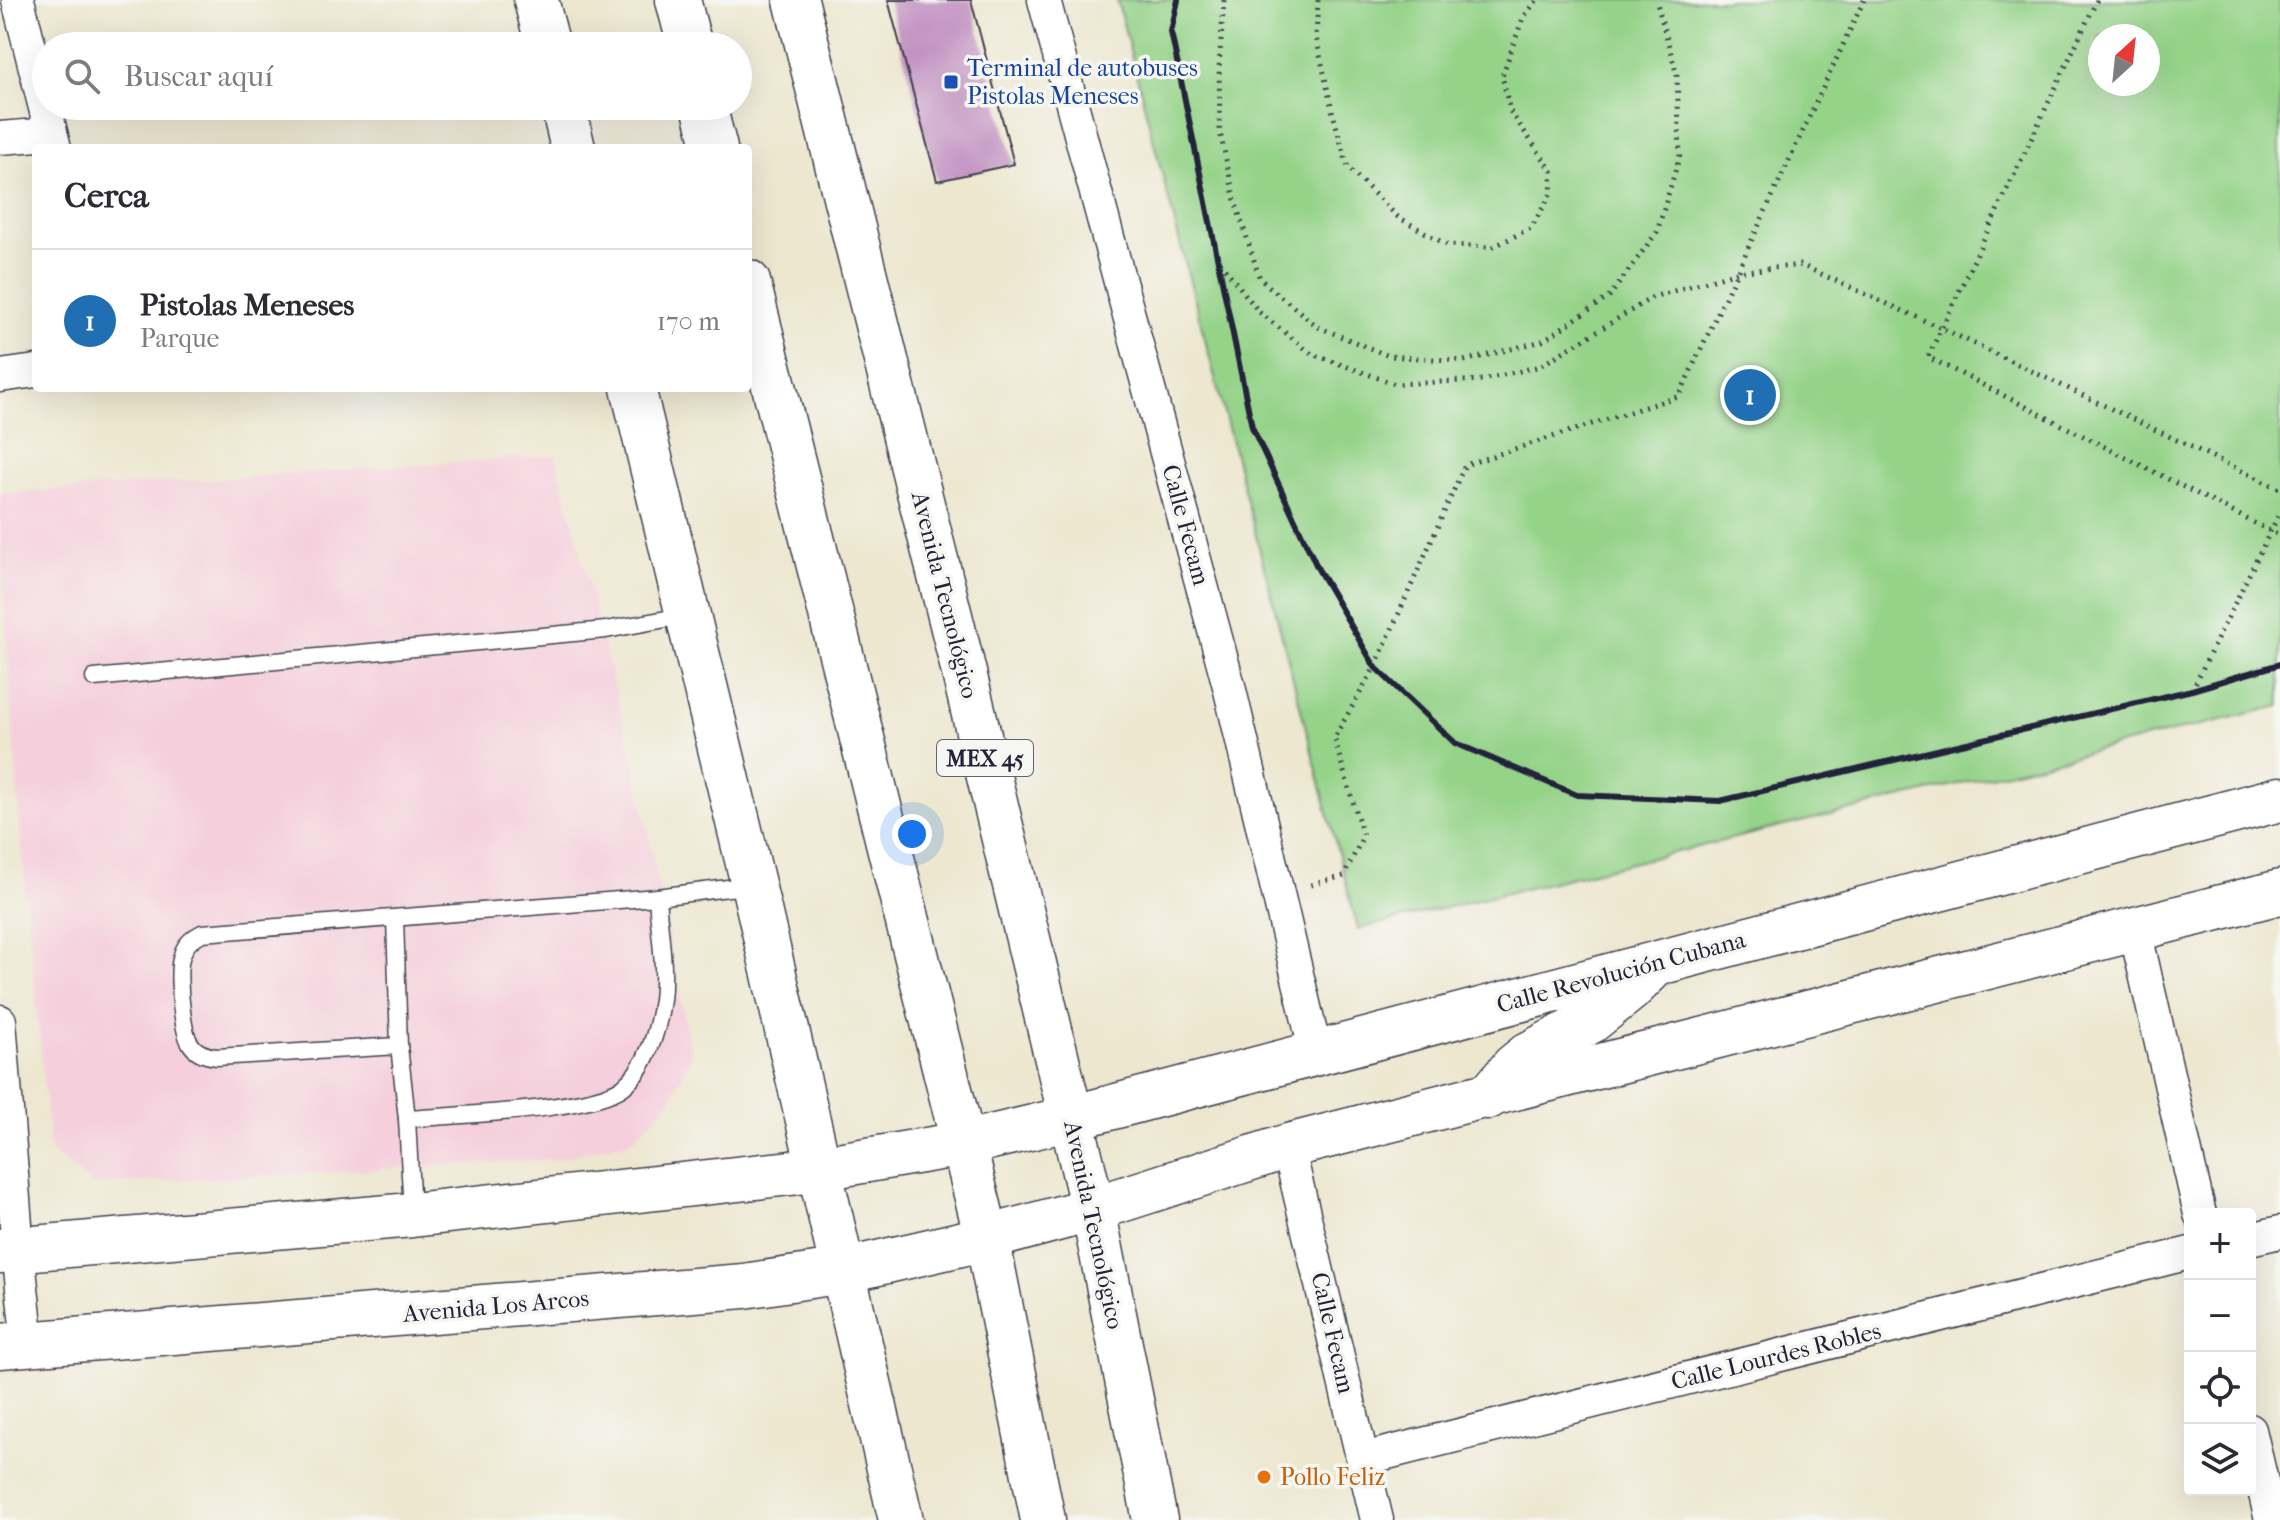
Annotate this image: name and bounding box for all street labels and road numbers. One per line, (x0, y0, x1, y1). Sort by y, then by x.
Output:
street label: Calle Fecam (1156, 462, 1216, 588)
street label: Avenida Tecnológico (905, 488, 984, 701)
road number: MEX 45 (937, 740, 1033, 776)
street label: Calle Revolución Cubana (1494, 925, 1749, 1019)
street label: Avenida Tecnológico (1058, 1117, 1130, 1332)
street label: Calle Fecam (1305, 1270, 1361, 1396)
street label: Avenida Los Arcos (401, 1284, 590, 1328)
street label: Calle Lourdes Robles (1668, 1316, 1884, 1396)

